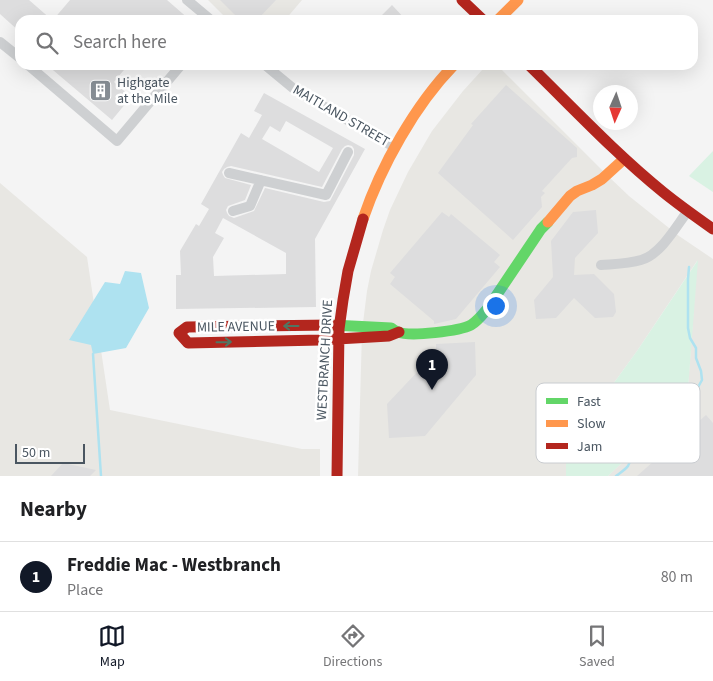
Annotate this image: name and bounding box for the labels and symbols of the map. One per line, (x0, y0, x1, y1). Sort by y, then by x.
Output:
place label: Highgate at the Mile (117, 73, 178, 109)
building icon: Highgate at the Mile (89, 79, 113, 103)
street label: MAITLAND STREET (289, 80, 394, 152)
north arrow (593, 85, 638, 130)
your location (483, 293, 509, 319)
street label: WESTBRANCH DRIVE (312, 299, 338, 421)
street label: MILE AVENUE (197, 316, 275, 338)
one-way arrow (283, 321, 300, 331)
one-way arrow (216, 337, 232, 347)
pin: 1 (416, 349, 448, 390)
legend (536, 383, 700, 463)
text: Fast (577, 392, 601, 412)
text: Slow (577, 414, 606, 434)
text: Jam (577, 437, 602, 457)
scale bar (15, 441, 85, 464)

